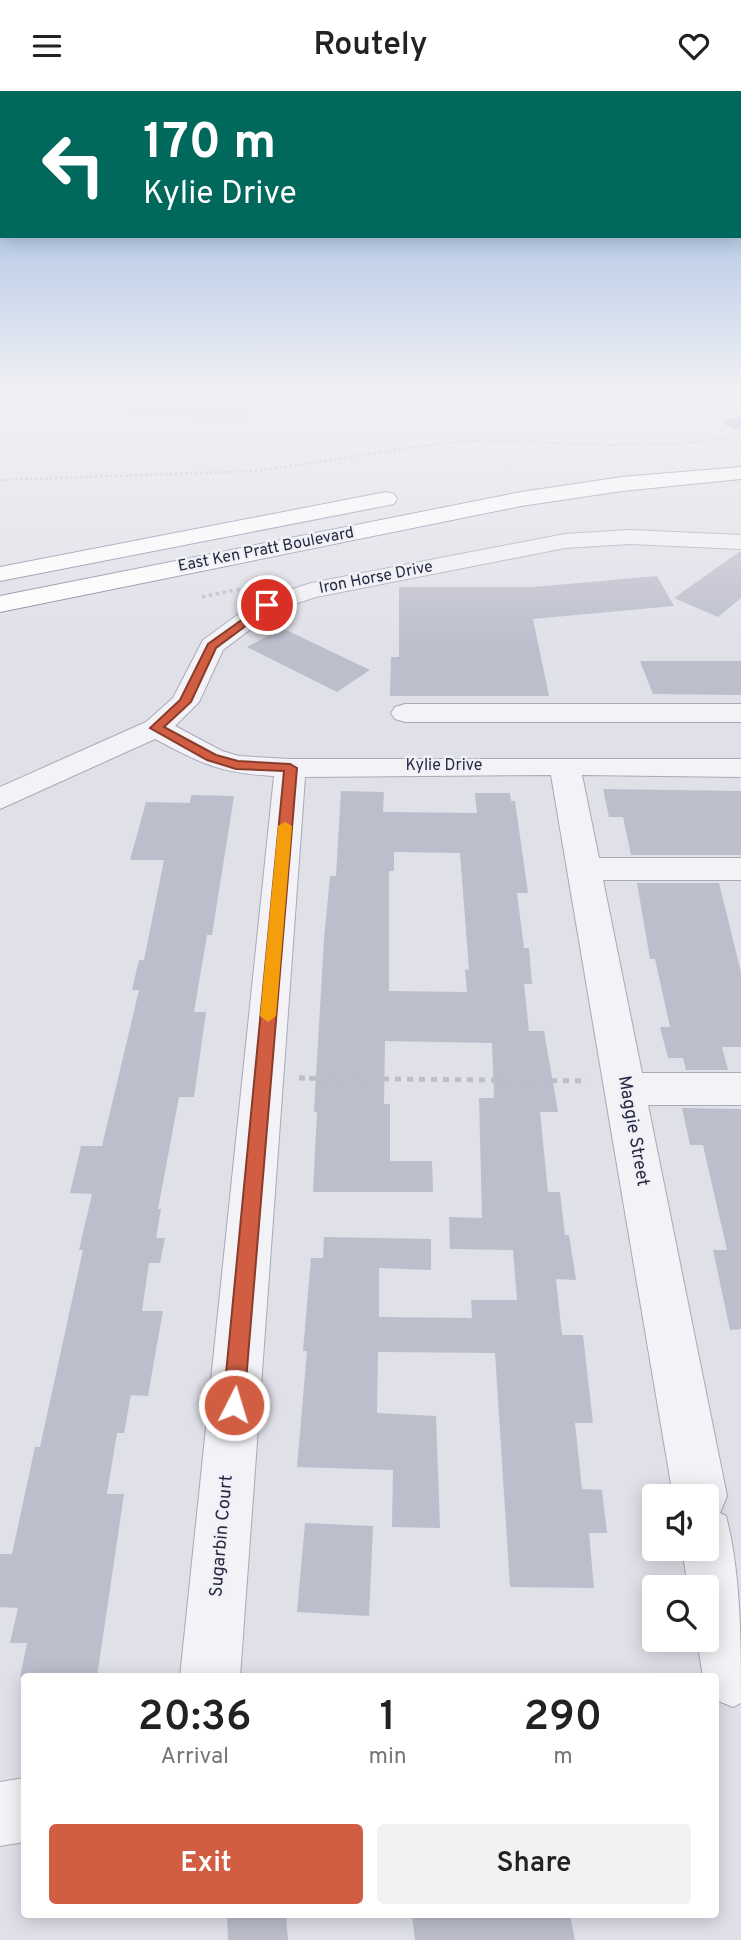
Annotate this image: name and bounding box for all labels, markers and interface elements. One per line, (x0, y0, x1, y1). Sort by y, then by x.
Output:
text: Routely (313, 26, 428, 66)
icon: menu (28, 27, 66, 65)
icon: heart (675, 27, 713, 65)
text: 170 m (143, 114, 276, 176)
icon: left (28, 119, 119, 210)
text: Kylie Drive (143, 175, 297, 215)
street label: East Ken Pratt Boulevard (176, 523, 356, 577)
street label: Iron Horse Drive (317, 557, 435, 599)
pin (237, 575, 297, 635)
icon: arrive (248, 586, 286, 624)
street label: Kylie Drive (406, 756, 482, 776)
street label: Maggie Street (612, 1074, 654, 1188)
position arrow (197, 1368, 271, 1442)
street label: Sugarbin Court (205, 1474, 239, 1598)
map controls (642, 1484, 719, 1652)
button: sound (642, 1484, 719, 1561)
button: search (642, 1575, 719, 1652)
text: 20:36 (138, 1692, 252, 1745)
text: 1 (379, 1692, 396, 1745)
text: 290 (524, 1692, 602, 1745)
text: Arrival (160, 1743, 229, 1772)
text: min (368, 1743, 407, 1772)
text: m (553, 1743, 573, 1772)
button: Exit (49, 1824, 363, 1904)
button: Share (377, 1824, 691, 1904)

